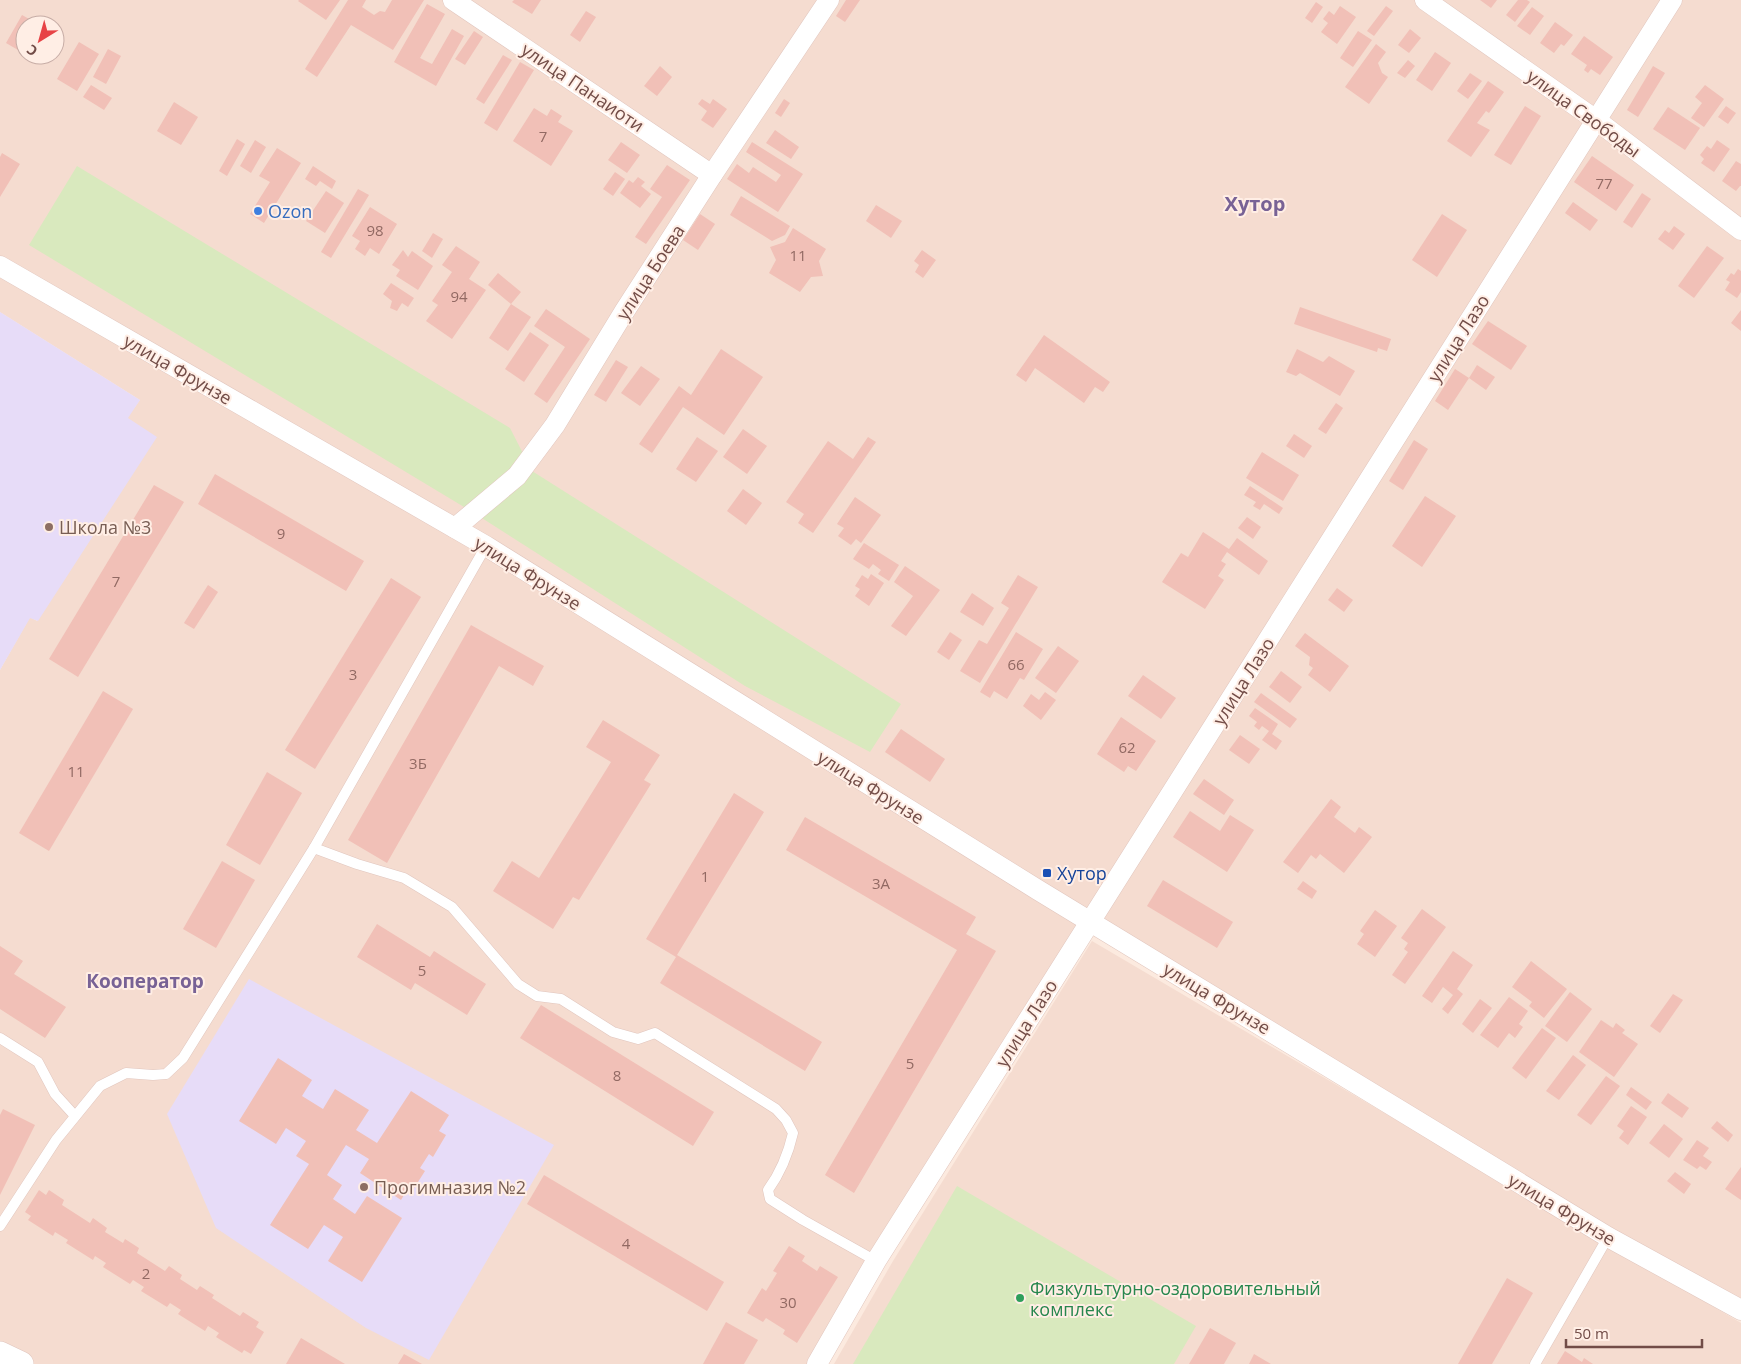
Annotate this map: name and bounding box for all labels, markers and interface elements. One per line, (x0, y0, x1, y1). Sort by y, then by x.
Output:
north arrow (15, 15, 65, 65)
street label: улица Панаиоти (517, 37, 649, 137)
text: С (23, 40, 41, 61)
street label: улица Свободы (1522, 64, 1646, 162)
house number: 7 (539, 126, 547, 146)
house number: 77 (1595, 173, 1613, 193)
district label: Хутор (1225, 190, 1285, 217)
place label: Ozon (268, 199, 312, 223)
marker: Ozon (252, 205, 264, 217)
house number: 98 (366, 220, 384, 240)
street label: улица Боева (610, 220, 690, 324)
house number: 11 (789, 245, 807, 265)
house number: 94 (450, 286, 468, 306)
street label: улица Лазо (1422, 290, 1494, 386)
street label: улица Фрунзе (119, 328, 237, 410)
place label: Школа №3 (59, 515, 151, 539)
marker: Школа №3 (43, 521, 55, 533)
house number: 9 (277, 523, 285, 543)
street label: улица Фрунзе (470, 531, 586, 615)
house number: 7 (112, 571, 120, 591)
street label: улица Лазо (1207, 633, 1279, 729)
house number: 66 (1007, 654, 1025, 674)
house number: 3 (349, 664, 357, 684)
house number: 62 (1118, 737, 1136, 757)
street label: улица Фрунзе (813, 745, 929, 829)
house number: 3Б (409, 753, 427, 773)
house number: 11 (67, 761, 85, 781)
place label: Хутор (1057, 861, 1107, 885)
house number: 1 (701, 866, 709, 886)
marker: Хутор (1041, 867, 1053, 879)
house number: 3А (872, 873, 891, 893)
street label: улица Фрунзе (1159, 956, 1275, 1040)
house number: 5 (418, 960, 426, 980)
district label: Кооператор (86, 968, 204, 994)
street label: улица Лазо (990, 975, 1062, 1071)
house number: 5 (906, 1053, 914, 1073)
house number: 8 (613, 1065, 621, 1085)
street label: улица Фрунзе (1504, 1167, 1620, 1251)
place label: Прогимназия №2 (374, 1175, 526, 1199)
marker: Прогимназия №2 (358, 1181, 370, 1193)
house number: 4 (622, 1233, 631, 1253)
house number: 2 (142, 1263, 150, 1283)
place label: Физкультурно-оздоровительный комплекс (1030, 1276, 1321, 1321)
house number: 30 (779, 1292, 797, 1312)
marker: Физкультурно-оздоровительный комплекс (1014, 1292, 1026, 1304)
scale bar (1566, 1316, 1702, 1348)
text: 50 m (1574, 1323, 1609, 1343)

